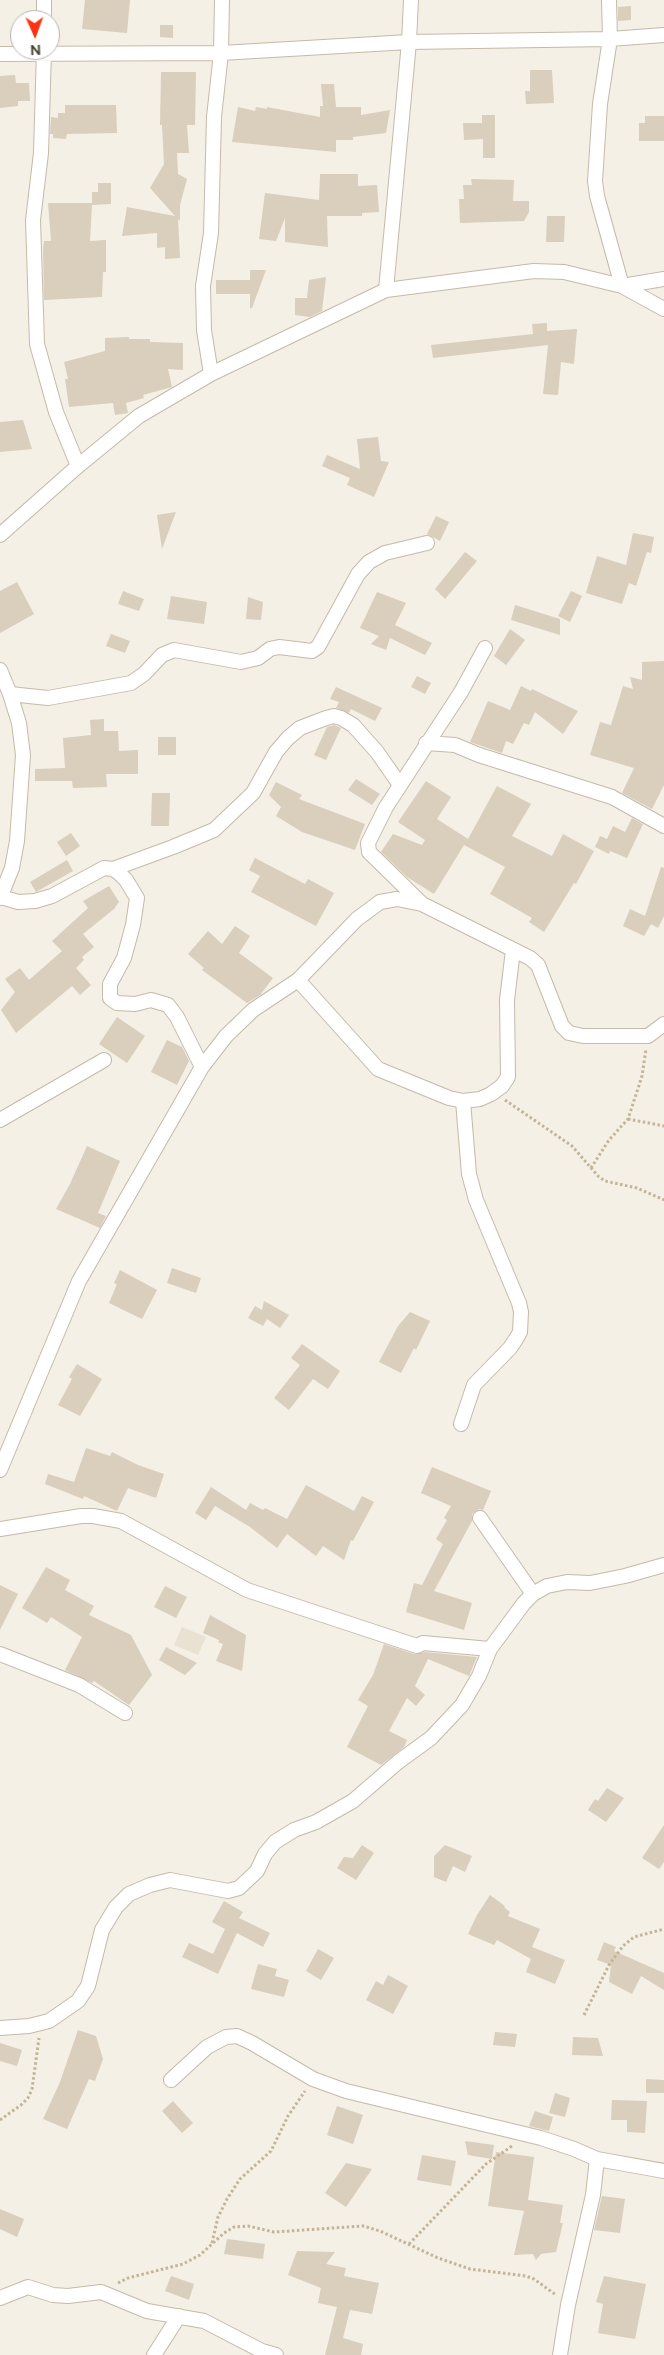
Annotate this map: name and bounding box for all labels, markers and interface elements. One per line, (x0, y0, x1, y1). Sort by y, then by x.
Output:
north arrow (10, 10, 60, 60)
text: N (30, 41, 41, 58)

